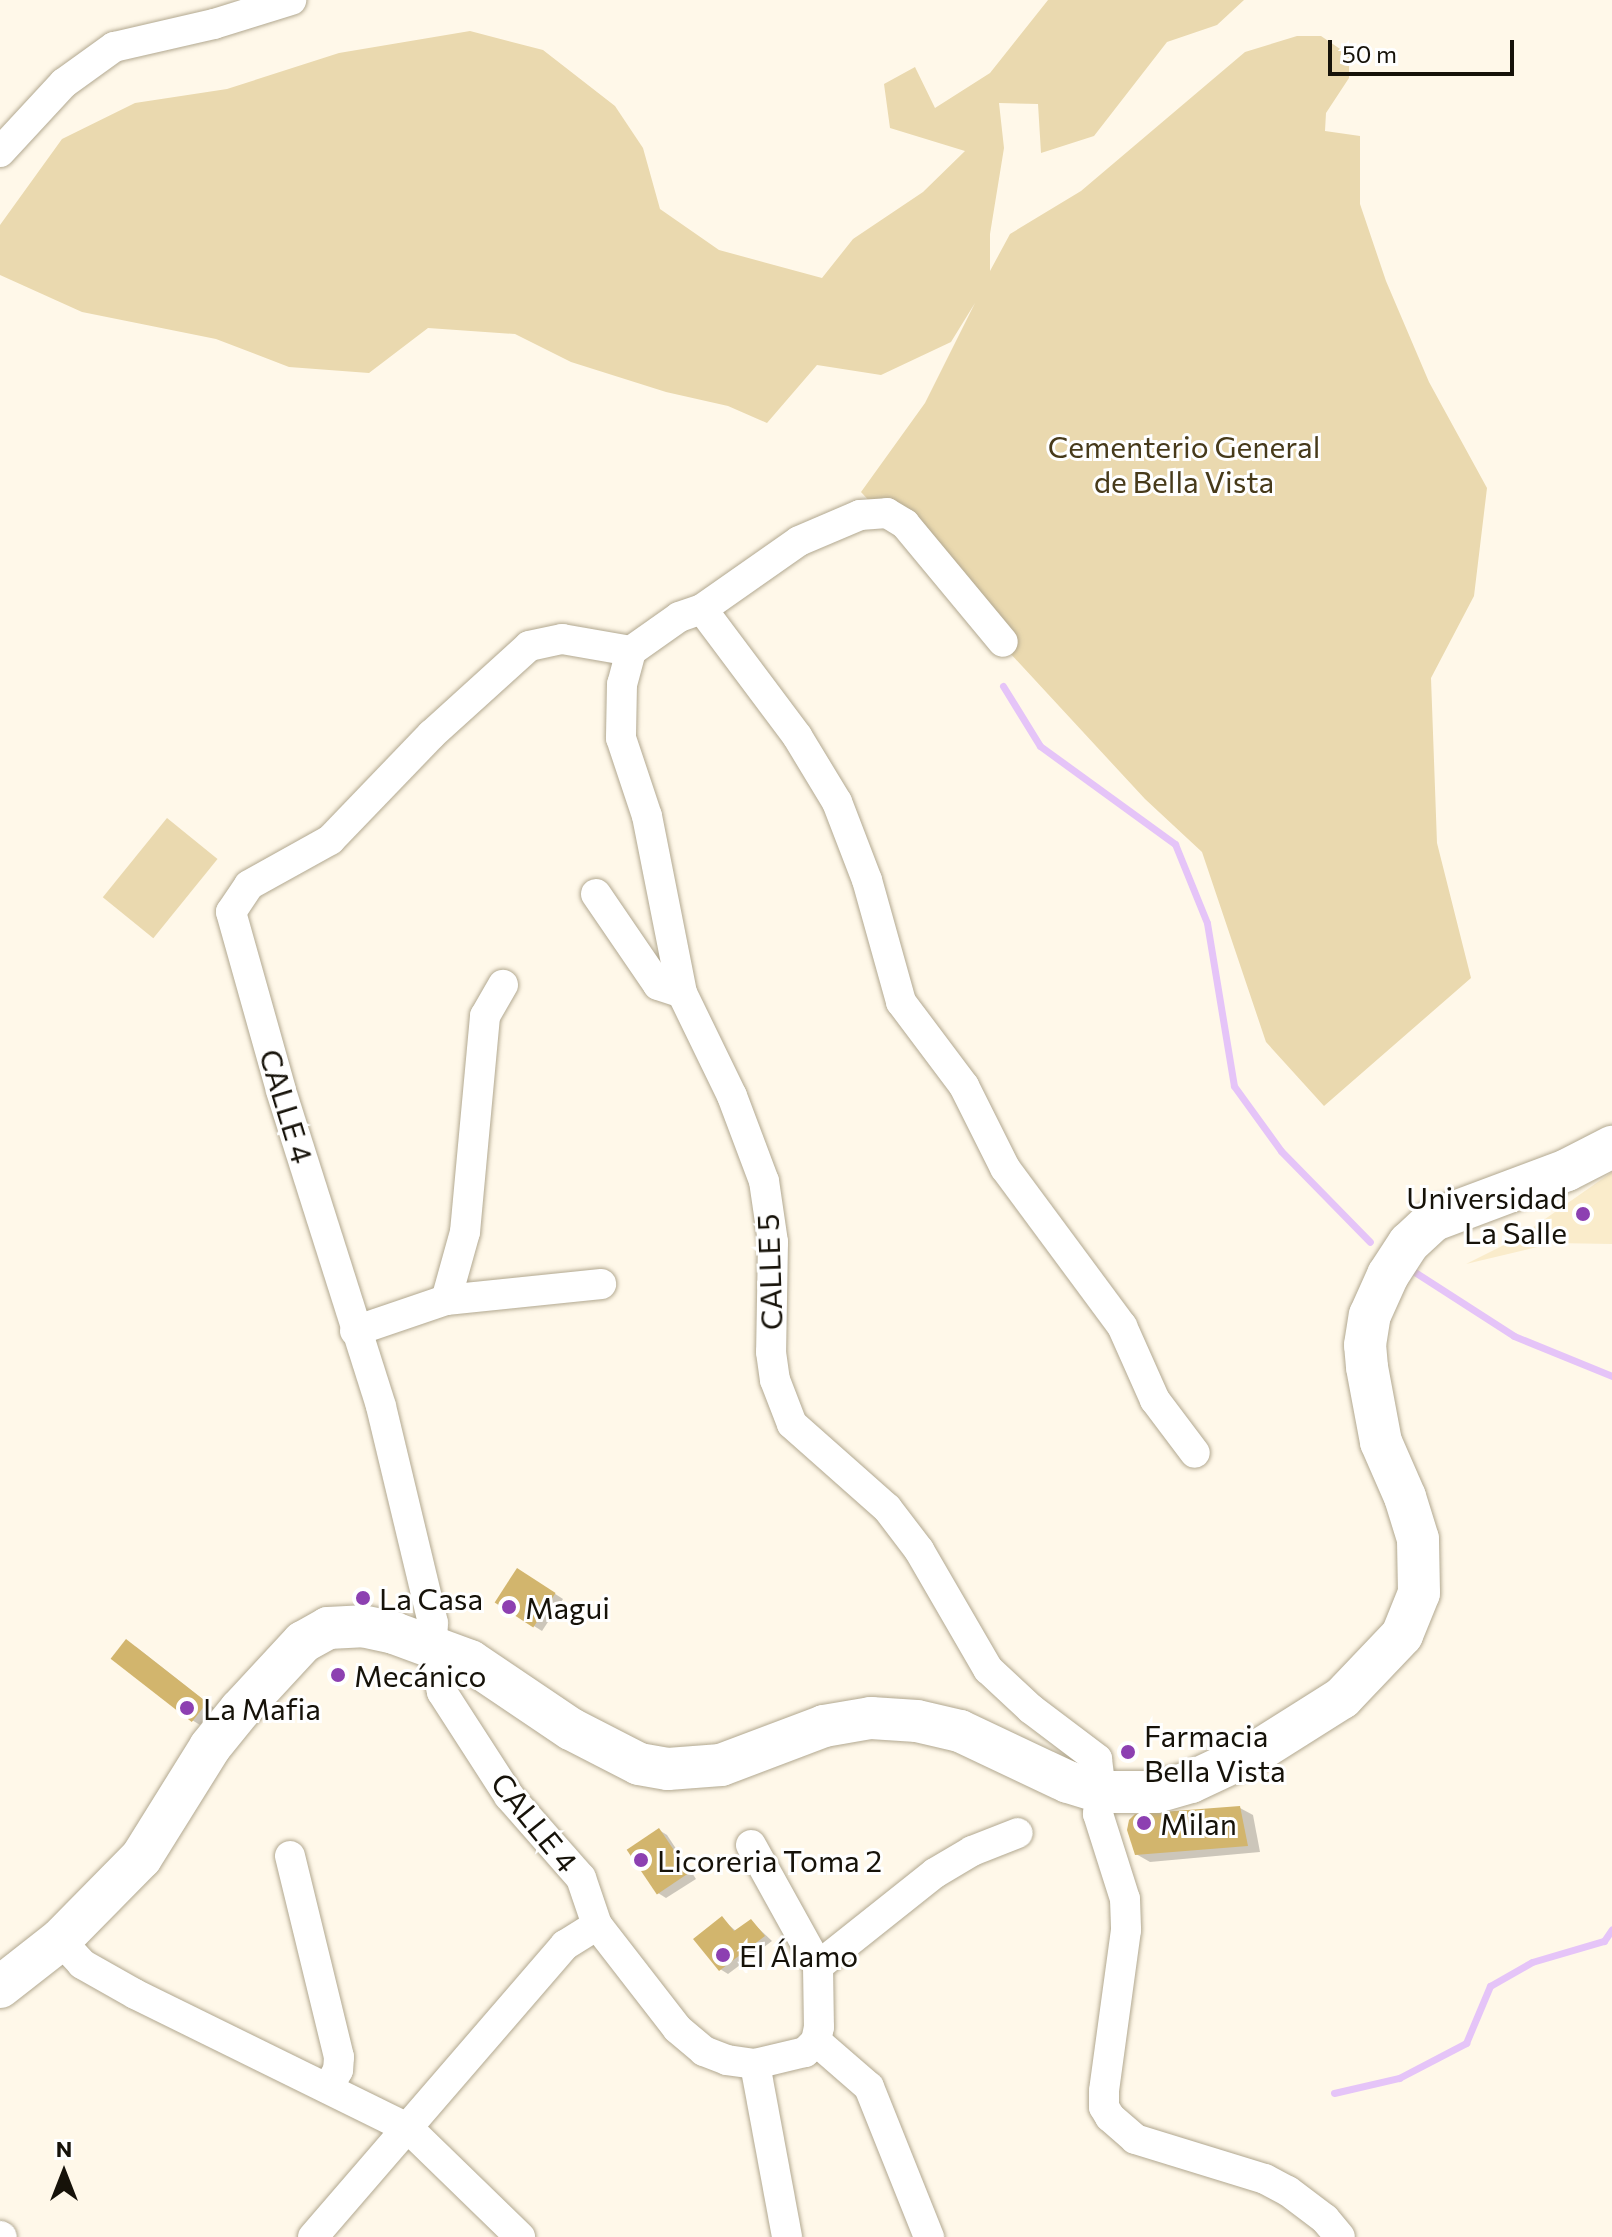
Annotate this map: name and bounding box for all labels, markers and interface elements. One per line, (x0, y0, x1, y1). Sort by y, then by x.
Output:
scale bar (1332, 24, 1518, 74)
text: 50 m (1342, 39, 1397, 68)
park label: Cementerio General de Bella Vista (1048, 428, 1320, 498)
street label: CALLE 4 (253, 1045, 321, 1167)
place label: Universidad La Salle (1406, 1179, 1567, 1250)
marker: Universidad La Salle (1574, 1205, 1592, 1223)
street label: CALLE 5 (749, 1213, 789, 1331)
place label: La Casa (379, 1580, 483, 1616)
marker: La Casa (354, 1589, 372, 1607)
place label: Magui (525, 1589, 610, 1625)
marker: Magui (500, 1598, 518, 1616)
place label: Mecánico (354, 1657, 487, 1693)
marker: Mecánico (329, 1666, 347, 1684)
place label: La Mafia (203, 1690, 321, 1726)
marker: La Mafia (178, 1699, 196, 1717)
place label: Farmacia Bella Vista (1144, 1717, 1286, 1788)
marker: Farmacia Bella Vista (1119, 1743, 1137, 1761)
street label: CALLE 4 (484, 1765, 586, 1879)
place label: Milan (1160, 1805, 1237, 1841)
marker: Milan (1135, 1814, 1153, 1832)
place label: Licoreria Toma 2 (657, 1842, 882, 1878)
marker: Licoreria Toma 2 (632, 1851, 650, 1869)
place label: El Álamo (739, 1937, 858, 1973)
marker: El Álamo (714, 1946, 732, 1964)
north arrow (24, 2133, 104, 2213)
text: N (56, 2135, 72, 2162)

